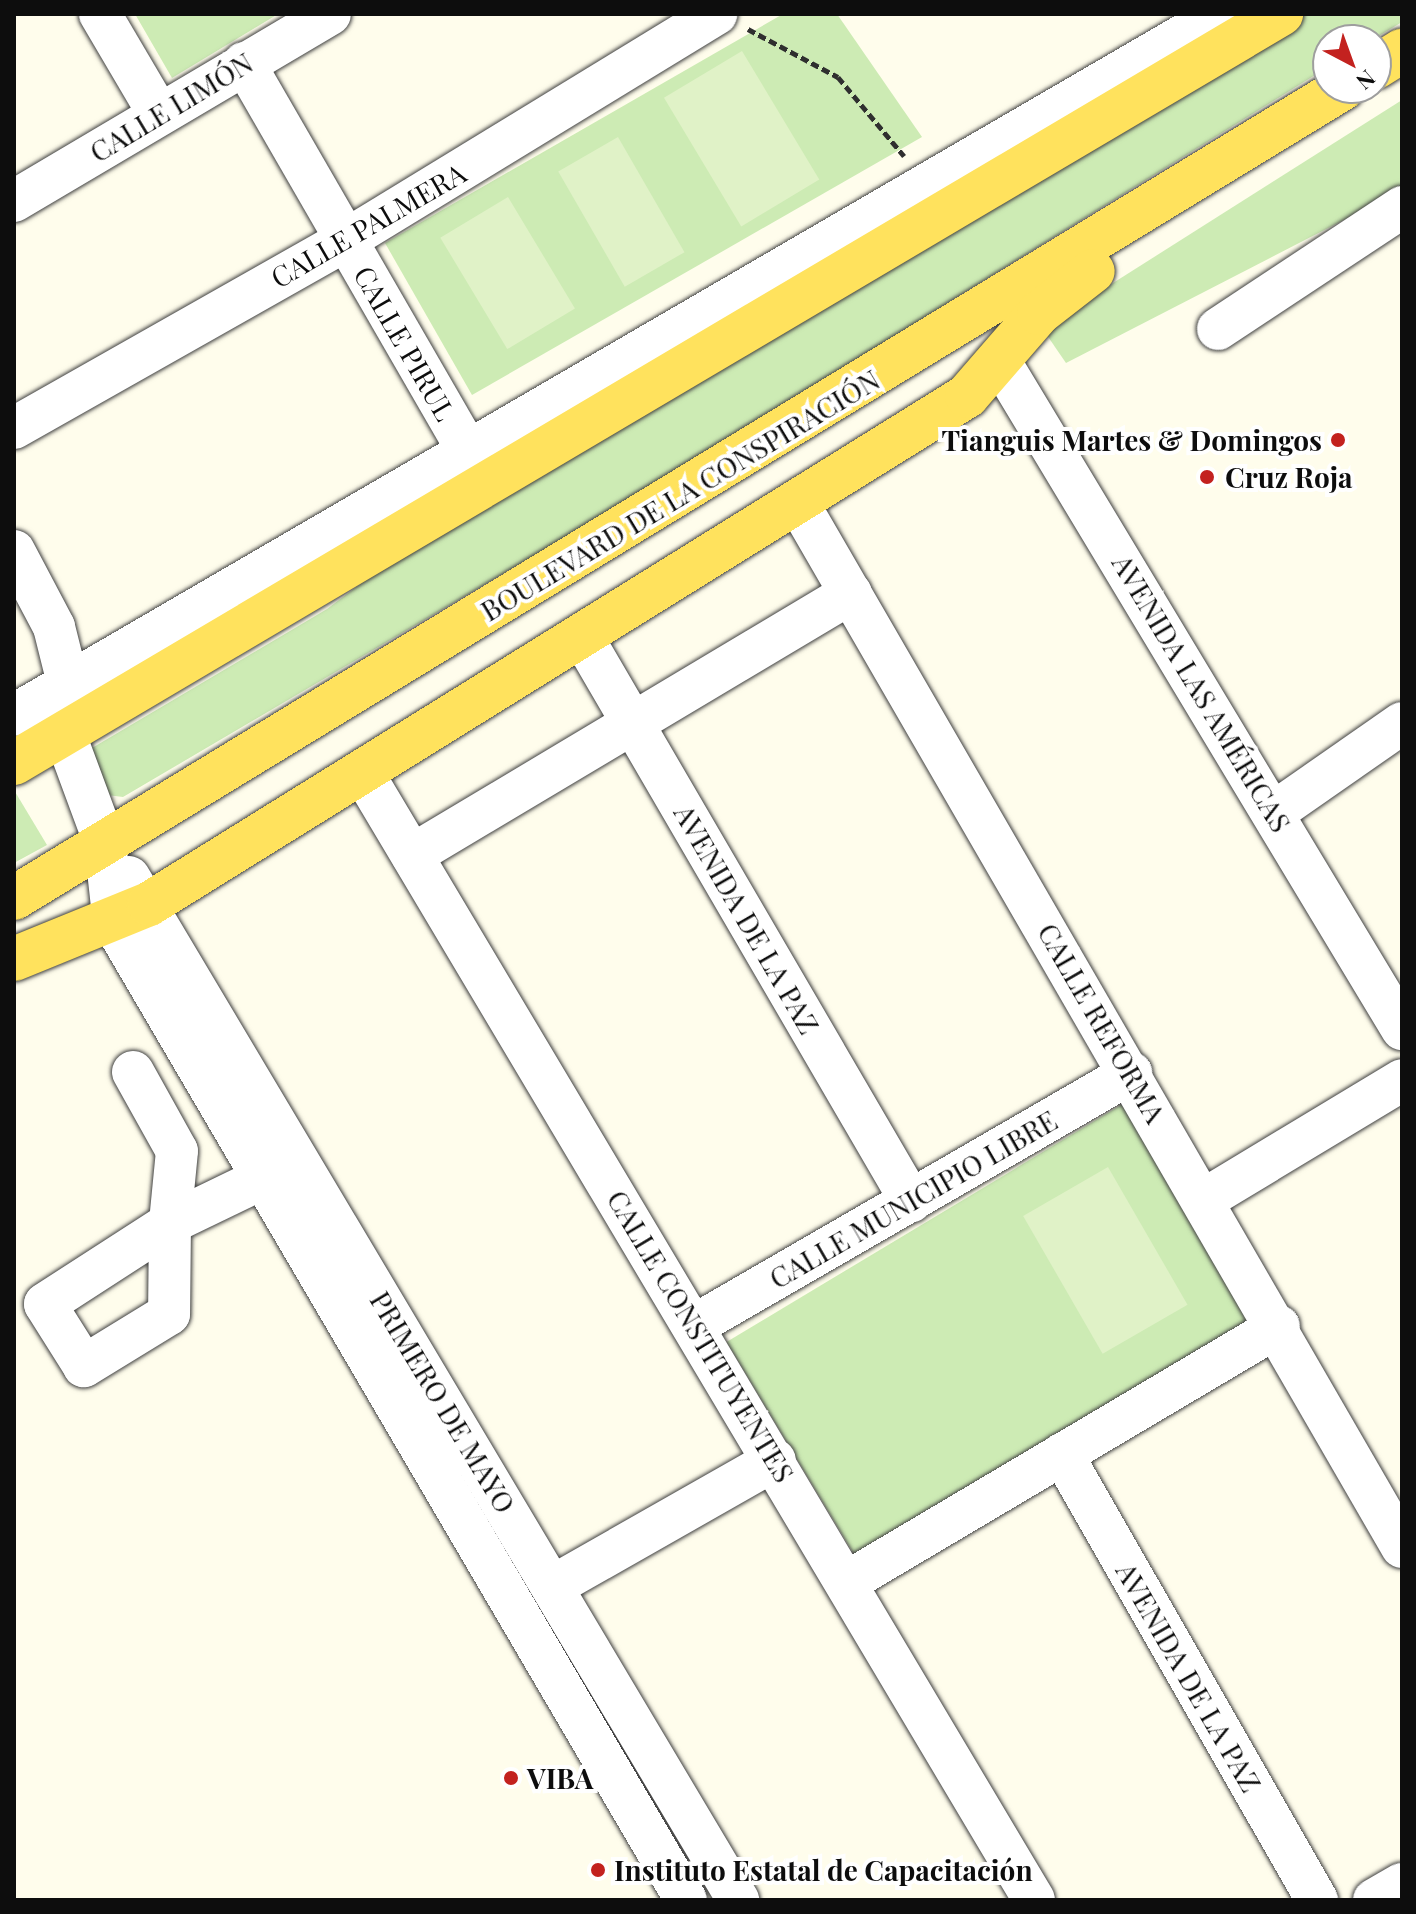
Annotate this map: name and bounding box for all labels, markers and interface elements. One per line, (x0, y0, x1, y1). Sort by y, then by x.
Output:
north arrow (1312, 24, 1392, 104)
street label: CALLE LIMÓN (84, 45, 258, 169)
text: N (1351, 64, 1382, 97)
street label: CALLE PALMERA (265, 156, 471, 294)
street label: CALLE PIRUL (347, 260, 463, 426)
street label: BOULEVARD DE LA CONSPIRACIÓN (475, 362, 885, 628)
place label: Tianguis Martes & Domingos (941, 423, 1322, 457)
marker: Tianguis Martes & Domingos (1329, 431, 1347, 449)
place label: Cruz Roja (1225, 460, 1353, 494)
marker: Cruz Roja (1196, 466, 1218, 488)
street label: AVENIDA LAS AMÉRICAS (1106, 548, 1298, 838)
street label: AVENIDA DE LA PAZ (668, 798, 826, 1040)
street label: CALLE REFORMA (1031, 917, 1173, 1129)
street label: CALLE MUNICIPIO LIBRE (763, 1103, 1063, 1295)
street label: CALLE CONSTITUYENTES (601, 1184, 801, 1488)
street label: PRIMERO DE MAYO (364, 1285, 522, 1519)
street label: AVENIDA DE LA PAZ (1110, 1556, 1268, 1798)
place label: VIBA (527, 1761, 593, 1795)
marker: VIBA (502, 1769, 520, 1787)
place label: Instituto Estatal de Capacitación (614, 1853, 1033, 1887)
marker: Instituto Estatal de Capacitación (589, 1861, 607, 1879)

